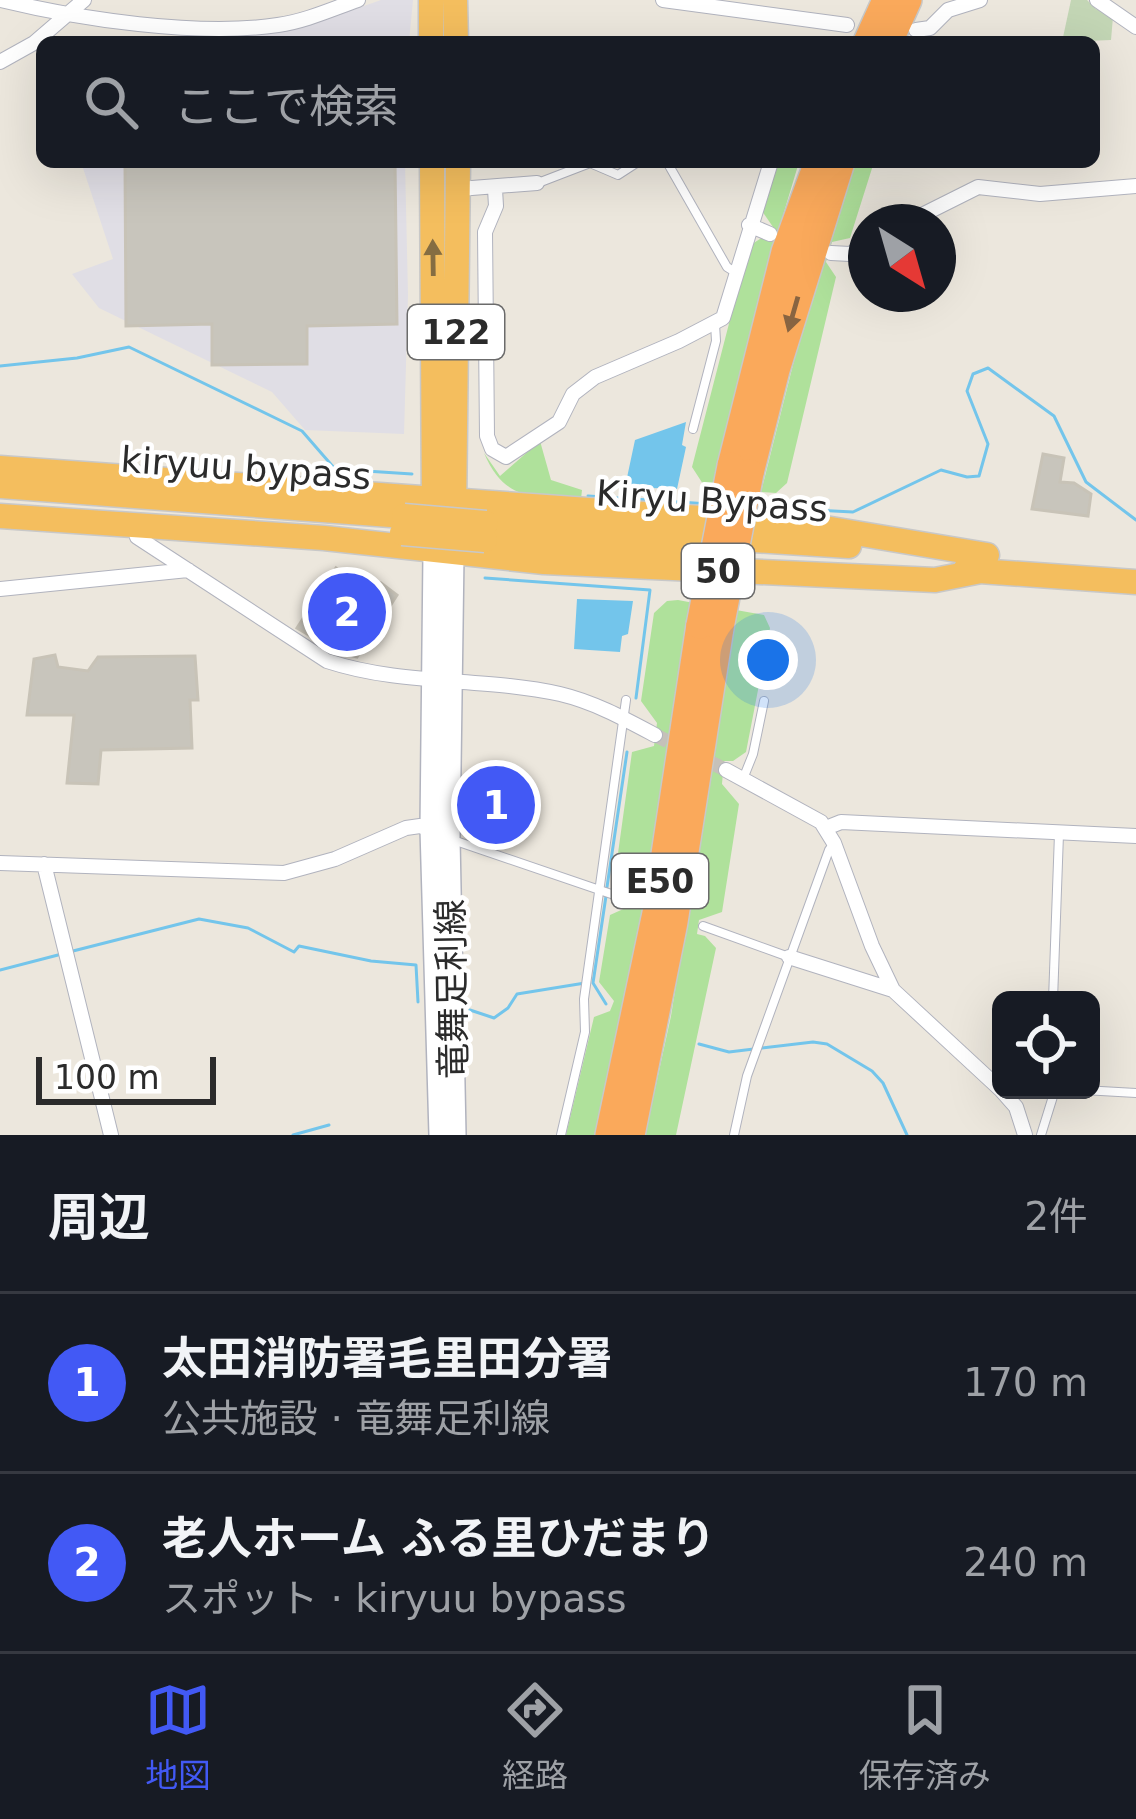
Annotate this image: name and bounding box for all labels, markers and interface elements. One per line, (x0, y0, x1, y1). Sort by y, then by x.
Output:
search box (36, 36, 1100, 168)
icon: search (78, 69, 144, 135)
text: ここで検索 (174, 80, 399, 133)
north arrow (848, 204, 956, 312)
one-way arrow (423, 238, 443, 276)
one-way arrow (783, 296, 801, 333)
road number: 122 (408, 305, 504, 359)
street label: kiryuu bypass (120, 439, 372, 497)
street label: Kiryu Bypass (595, 472, 829, 530)
road number: 50 (682, 544, 754, 598)
pin: 2 (308, 567, 386, 657)
your location (738, 630, 798, 690)
pin: 1 (457, 760, 535, 850)
road number: E50 (612, 854, 708, 908)
street label: 竜舞足利線 (430, 899, 474, 1079)
map controls (992, 991, 1100, 1099)
button: locate (992, 991, 1100, 1099)
scale bar (36, 1051, 216, 1104)
text: 100 m (54, 1058, 160, 1097)
text: 周辺 (48, 1188, 150, 1247)
text: 2件 (1024, 1194, 1088, 1239)
text: 太田消防署毛里田分署 (162, 1332, 612, 1385)
text: 1 (73, 1360, 101, 1405)
text: 170 m (963, 1360, 1088, 1405)
text: 公共施設 · 竜舞足利線 (162, 1396, 550, 1441)
text: 老人ホーム ふる里ひだまり (162, 1512, 715, 1565)
text: 2 (73, 1540, 101, 1585)
text: 240 m (963, 1540, 1088, 1585)
text: スポット · kiryuu bypass (162, 1576, 627, 1621)
tab: 地図 (145, 1677, 211, 1797)
tab: 経路 (502, 1677, 568, 1797)
tab: 保存済み (859, 1677, 991, 1797)

